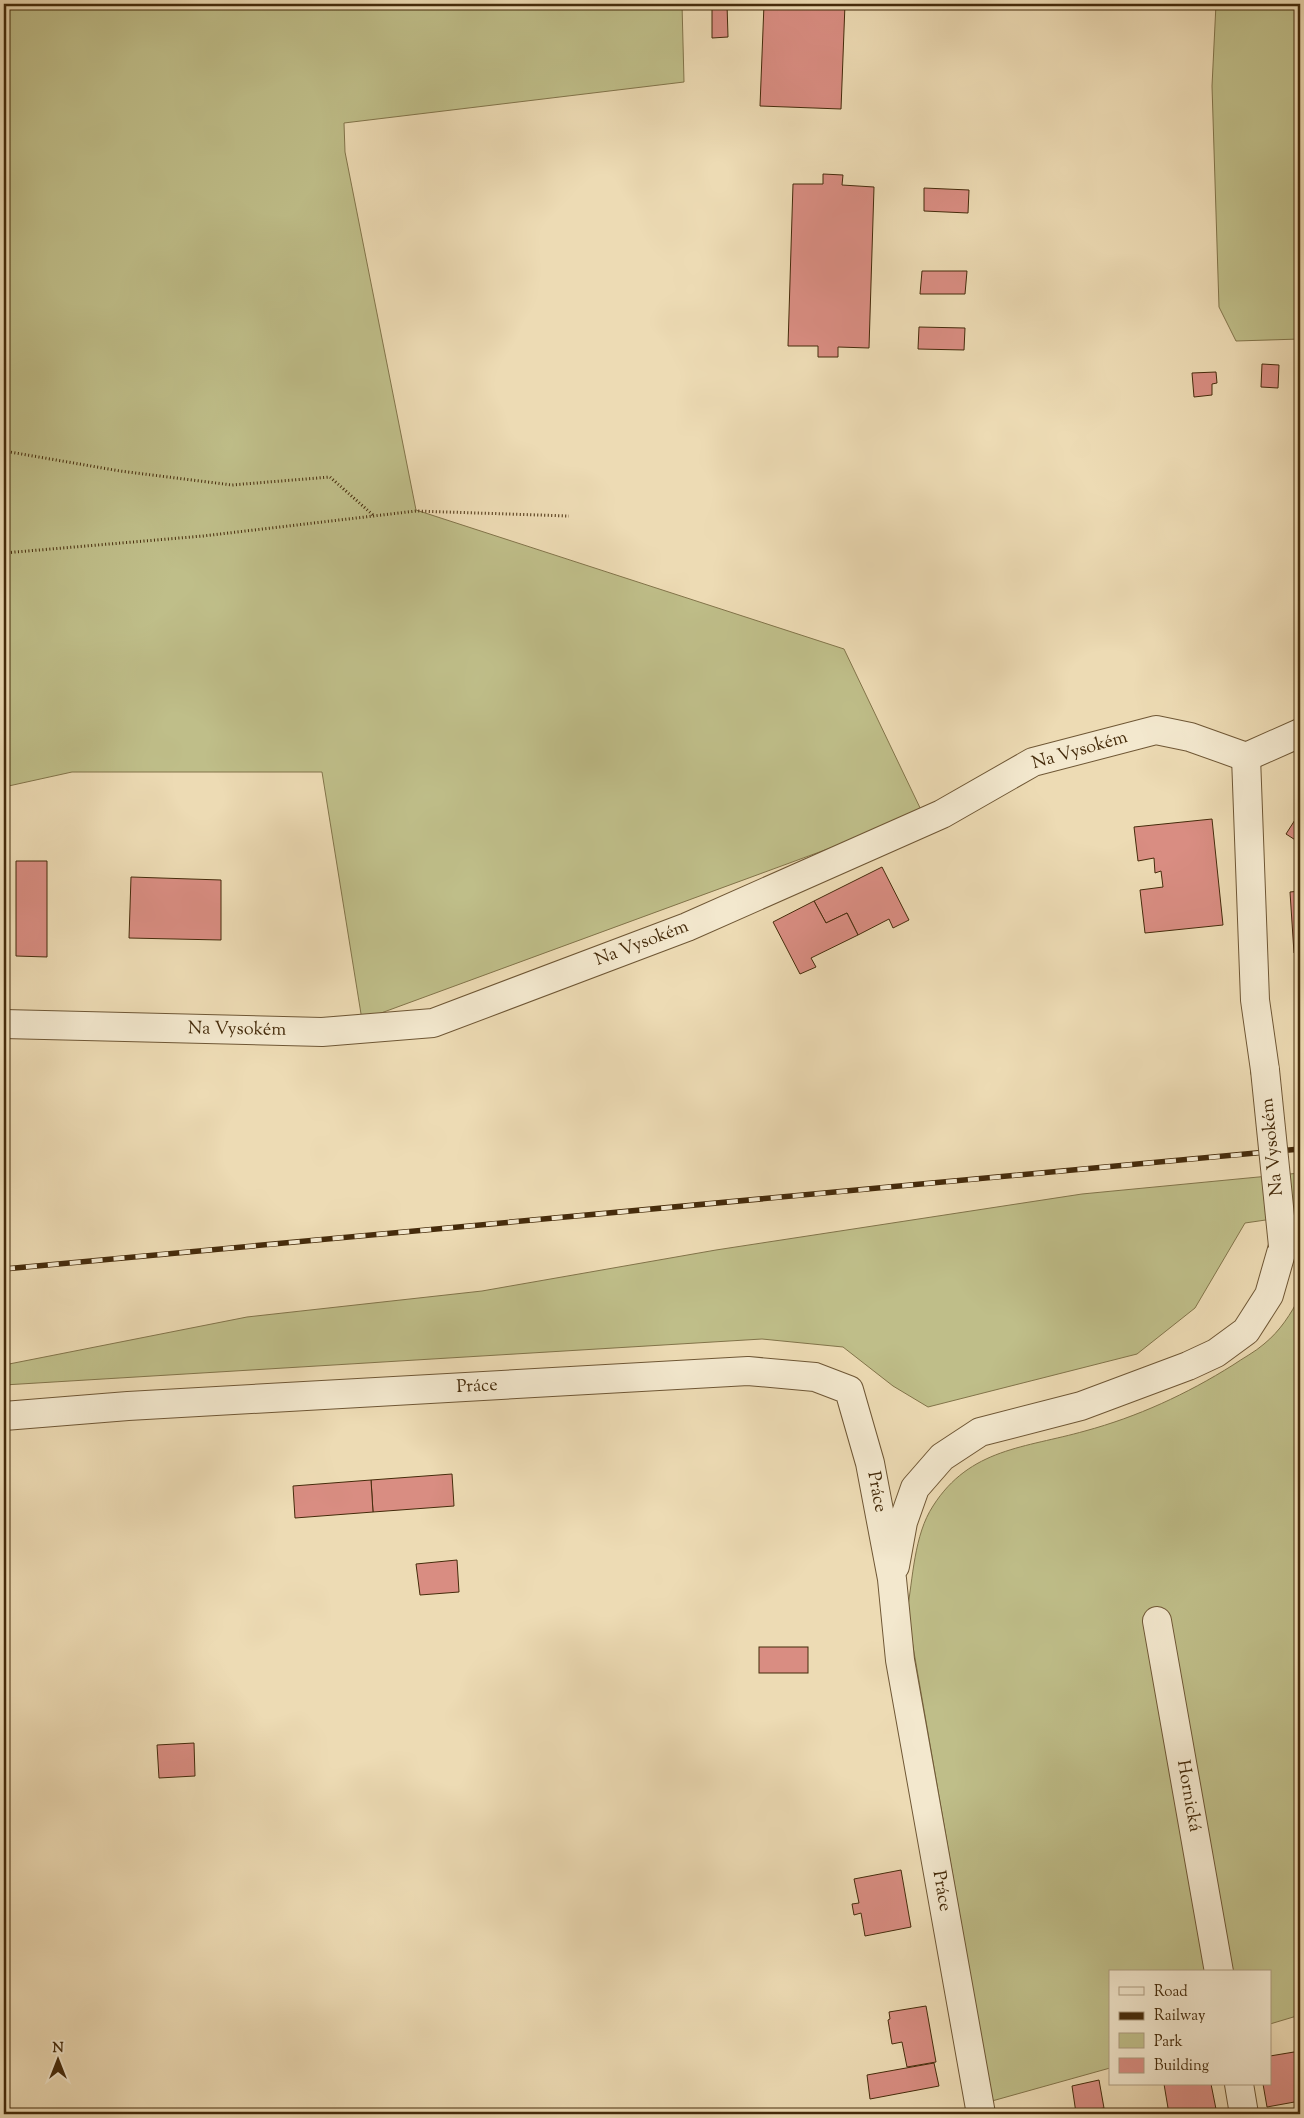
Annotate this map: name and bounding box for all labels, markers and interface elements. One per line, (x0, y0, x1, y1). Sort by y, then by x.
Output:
street label: Na Vysokém (1029, 725, 1131, 777)
street label: Na Vysokém (591, 914, 693, 974)
street label: Na Vysokém (188, 1016, 287, 1044)
street label: Na Vysokém (1255, 1097, 1291, 1197)
street label: Práce (456, 1373, 498, 1401)
street label: Práce (859, 1469, 893, 1515)
street label: Hornická (1169, 1758, 1207, 1834)
street label: Práce (925, 1868, 957, 1914)
legend (1109, 1970, 1272, 2086)
text: Road (1154, 1982, 1188, 2003)
text: Railway (1154, 2006, 1206, 2027)
text: Park (1154, 2032, 1183, 2053)
north arrow (32, 2036, 82, 2086)
text: N (52, 2039, 64, 2059)
text: Building (1154, 2056, 1209, 2077)

